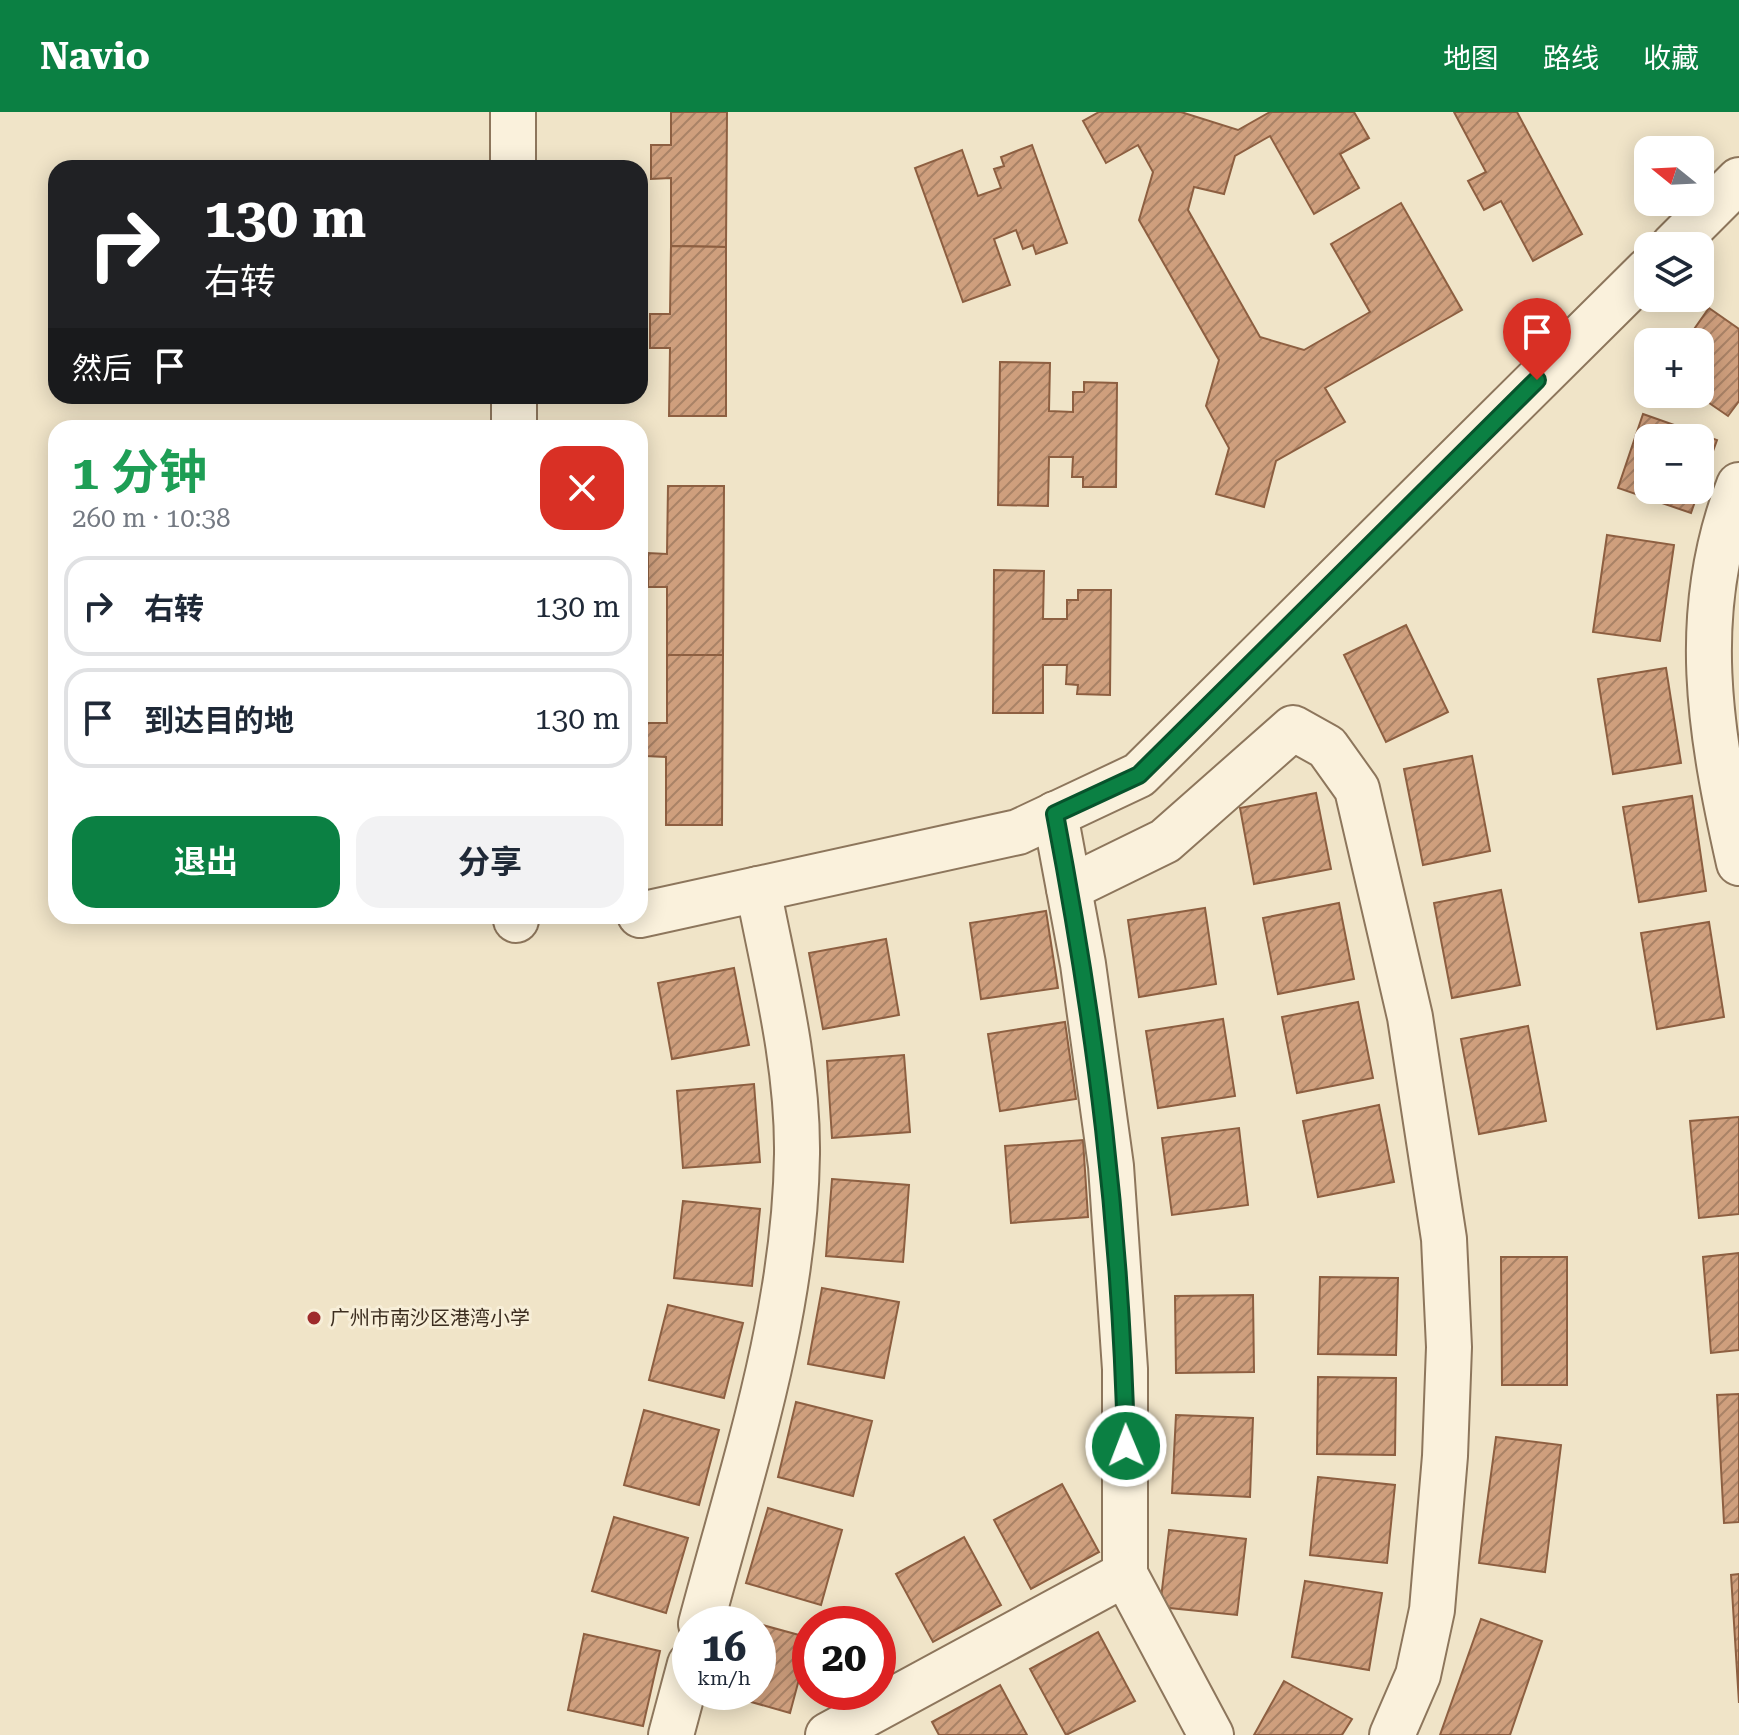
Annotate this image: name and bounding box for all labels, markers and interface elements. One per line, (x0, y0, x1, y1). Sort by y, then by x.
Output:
text: Navio (40, 34, 150, 78)
text: 地图 (1443, 42, 1499, 75)
text: 路线 (1543, 42, 1599, 75)
text: 收藏 (1643, 42, 1699, 75)
north arrow (1634, 136, 1714, 216)
map controls (1634, 136, 1714, 504)
text: 130 m (204, 185, 366, 251)
icon: right (72, 192, 176, 296)
button: layers (1634, 232, 1714, 312)
text: 右转 (204, 261, 276, 303)
pin (1503, 298, 1571, 380)
icon: arrive (1515, 310, 1559, 354)
button: + (1634, 328, 1714, 408)
icon: arrive (148, 344, 192, 388)
text: 然后 (72, 351, 132, 386)
button: − (1634, 424, 1714, 504)
text: 1 分钟 (72, 445, 207, 501)
button: close (540, 446, 624, 530)
text: 260 m · 10:38 (72, 503, 231, 533)
icon: right (76, 584, 120, 628)
text: 130 m (535, 589, 620, 624)
text: 右转 (144, 591, 204, 626)
icon: arrive (76, 696, 120, 740)
text: 130 m (535, 701, 620, 736)
text: 到达目的地 (144, 703, 294, 738)
button: 退出 (72, 816, 340, 908)
button: 分享 (356, 816, 624, 908)
place label: 广州市南沙区港湾小学 (330, 1306, 530, 1330)
marker: 广州市南沙区港湾小学 (305, 1309, 323, 1327)
position arrow (1084, 1404, 1168, 1488)
speed limit sign: 20 (792, 1606, 896, 1710)
text: 16 (702, 1624, 746, 1671)
text: km/h (697, 1666, 751, 1690)

